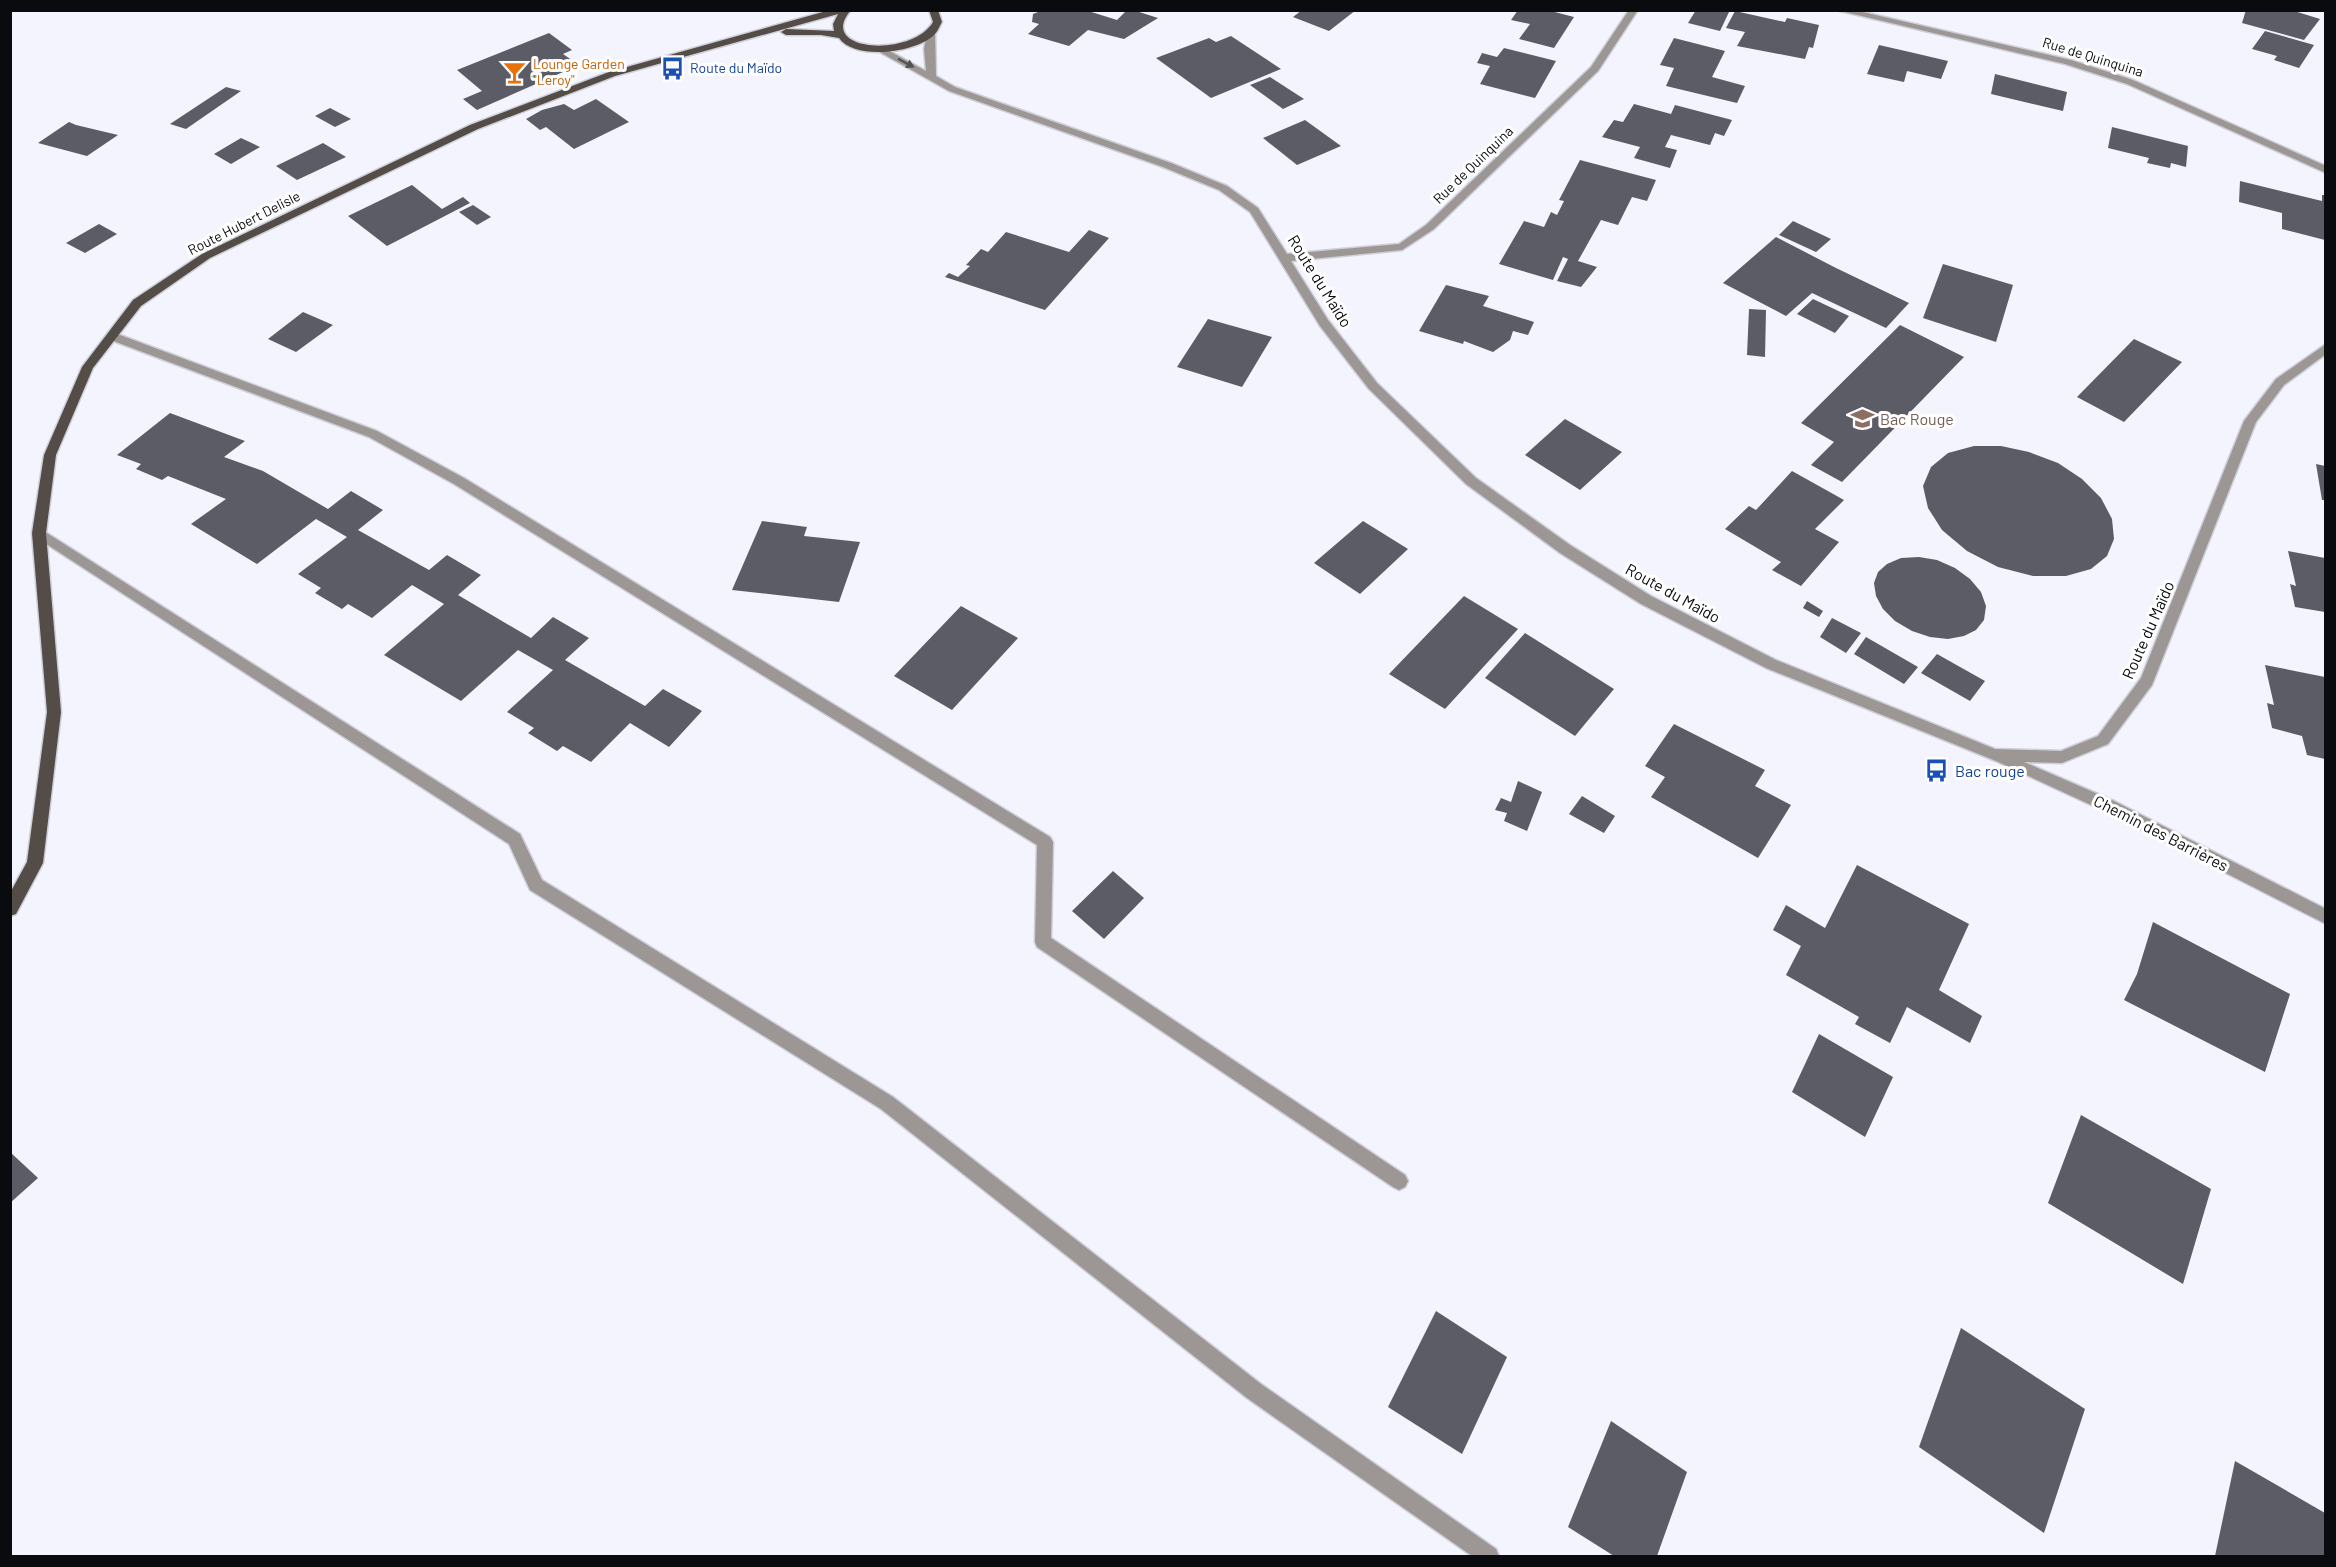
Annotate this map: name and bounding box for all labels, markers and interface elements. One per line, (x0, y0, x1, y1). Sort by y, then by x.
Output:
street label: Rue de Quinquina (2041, 33, 2146, 80)
place label: Lounge Garden "Leroy" (533, 55, 625, 88)
bus stop icon: Route du Maïdo (659, 55, 685, 81)
one-way arrow (898, 58, 915, 68)
bar icon: Lounge Garden "Leroy" (502, 59, 528, 85)
place label: Route du Maïdo (690, 59, 782, 76)
street label: Rue de Quinquina (1429, 122, 1516, 207)
street label: Route Hubert Delisle (185, 187, 303, 258)
street label: Route du Maïdo (1284, 231, 1356, 330)
school or university icon: Bac Rouge (1849, 406, 1875, 432)
place label: Bac Rouge (1880, 409, 1954, 428)
street label: Route du Maïdo (1623, 559, 1724, 626)
street label: Route du Maïdo (2117, 578, 2178, 682)
bus stop icon: Bac rouge (1924, 758, 1950, 784)
place label: Bac rouge (1955, 761, 2025, 780)
street label: Chemin des Barrières (2091, 790, 2232, 875)

